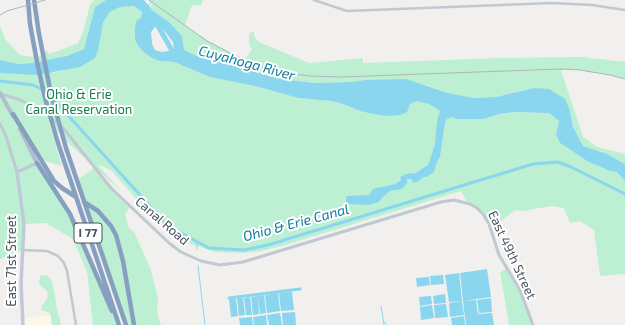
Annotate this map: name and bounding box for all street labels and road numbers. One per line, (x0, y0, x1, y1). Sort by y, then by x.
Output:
street label: Canal Road (132, 193, 192, 249)
street label: East 49th Street (485, 208, 539, 302)
street label: East 71st Street (4, 215, 20, 307)
road number: I 77 (74, 223, 102, 243)

